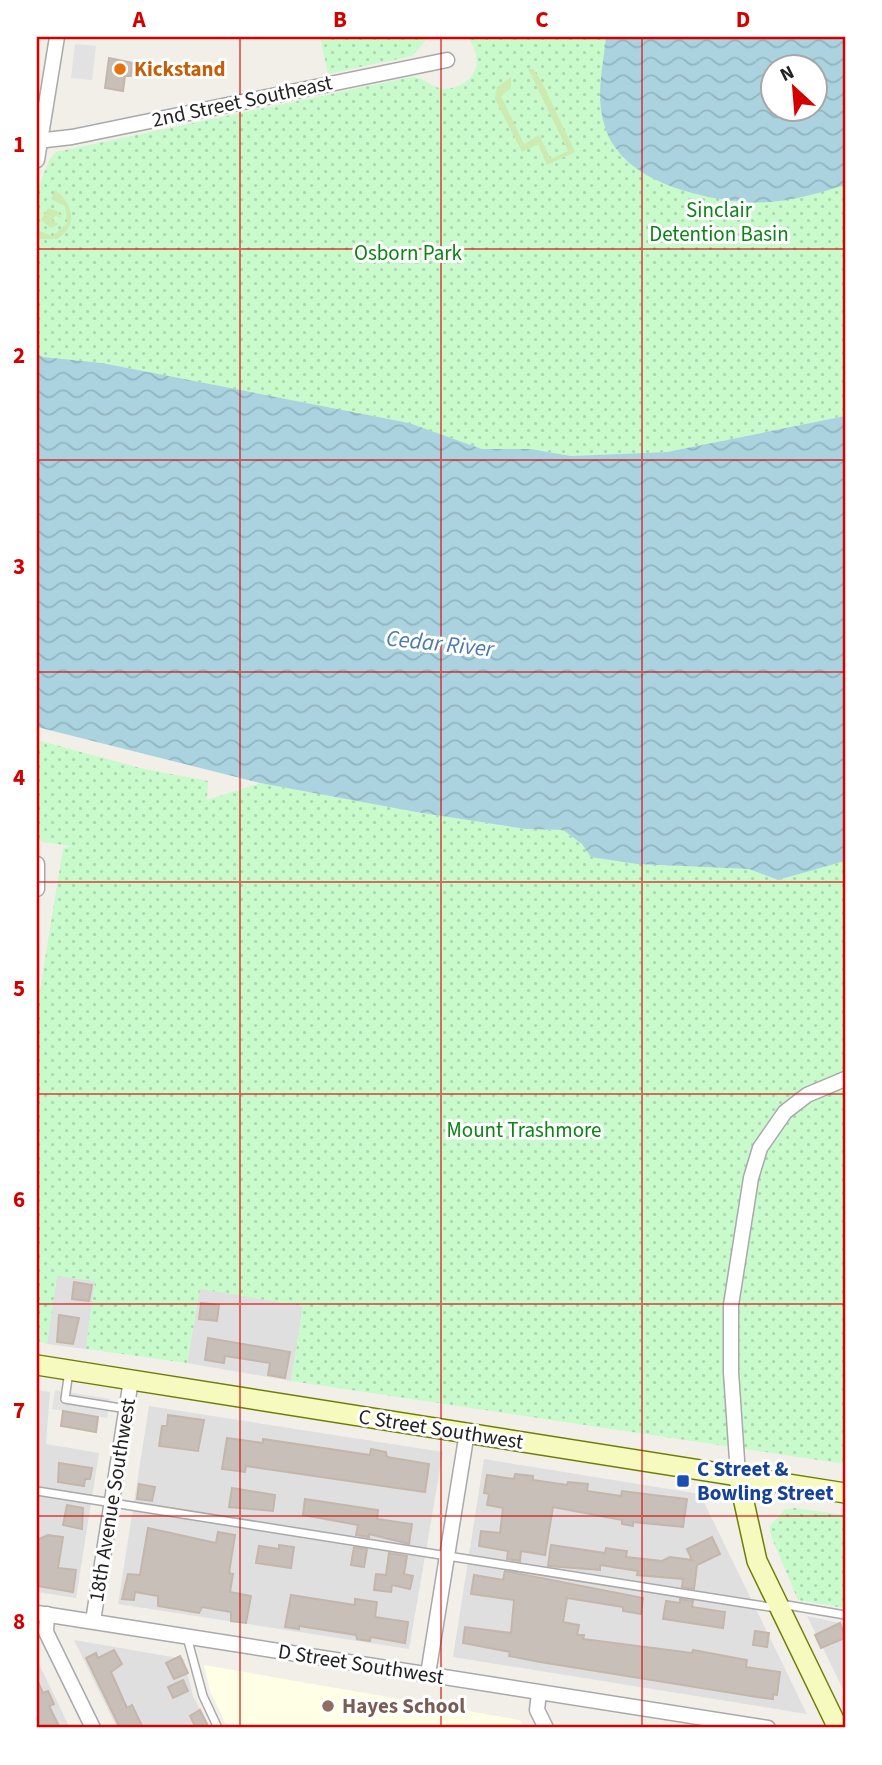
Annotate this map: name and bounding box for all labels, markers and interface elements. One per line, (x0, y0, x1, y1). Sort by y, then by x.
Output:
text: A (131, 3, 146, 36)
text: B (333, 3, 347, 36)
text: C (535, 3, 549, 36)
text: D (736, 3, 750, 36)
north arrow (760, 52, 830, 122)
place label: Kickstand (134, 54, 226, 84)
text: N (776, 59, 799, 89)
marker: Kickstand (112, 61, 128, 77)
street label: 2nd Street Southeast (149, 67, 335, 135)
text: 1 (13, 128, 25, 161)
park label: Sinclair Detention Basin (649, 195, 789, 249)
park label: Osborn Park (354, 238, 463, 268)
text: 2 (13, 339, 25, 372)
text: 3 (13, 550, 25, 583)
water label: Cedar River (384, 621, 497, 666)
text: 4 (13, 761, 25, 794)
text: 5 (13, 972, 25, 1005)
park label: Mount Trashmore (446, 1115, 602, 1145)
text: 6 (13, 1183, 25, 1216)
text: 7 (13, 1394, 25, 1427)
street label: 18th Avenue Southwest (81, 1396, 143, 1604)
street label: C Street Southwest (356, 1401, 526, 1457)
place label: C Street & Bowling Street (697, 1454, 834, 1508)
marker: C Street & Bowling Street (675, 1473, 691, 1489)
text: 8 (13, 1605, 25, 1638)
street label: D Street Southwest (276, 1636, 446, 1692)
place label: Hayes School (342, 1691, 465, 1721)
marker: Hayes School (320, 1698, 336, 1714)

